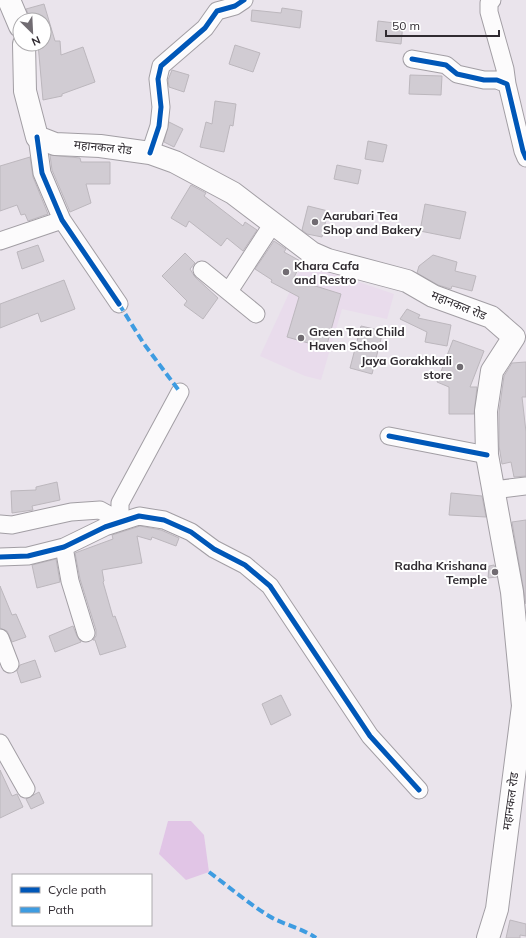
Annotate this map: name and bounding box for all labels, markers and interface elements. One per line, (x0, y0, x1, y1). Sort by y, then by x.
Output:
north arrow (12, 12, 52, 52)
scale bar (386, 12, 499, 38)
text: 50 m (392, 18, 420, 33)
text: N (29, 33, 43, 49)
street label: महानकल रोड (73, 136, 133, 158)
place label: Aarubari Tea Shop and Bakery (323, 208, 422, 237)
marker: Aarubari Tea Shop and Bakery (310, 217, 320, 227)
place label: Khara Cafa and Restro (294, 258, 359, 287)
marker: Khara Cafa and Restro (281, 267, 291, 277)
street label: महानकल रोड (429, 287, 489, 323)
place label: Green Tara Child Haven School (309, 324, 405, 353)
marker: Green Tara Child Haven School (296, 333, 306, 343)
place label: Jaya Gorakhkali store (361, 353, 452, 382)
marker: Jaya Gorakhkali store (455, 362, 465, 372)
place label: Radha Krishana Temple (395, 558, 487, 587)
marker: Radha Krishana Temple (490, 567, 500, 577)
street label: महानकल रोड (499, 771, 522, 831)
legend (12, 874, 152, 926)
text: Cycle path (48, 882, 106, 897)
text: Path (48, 902, 74, 917)

